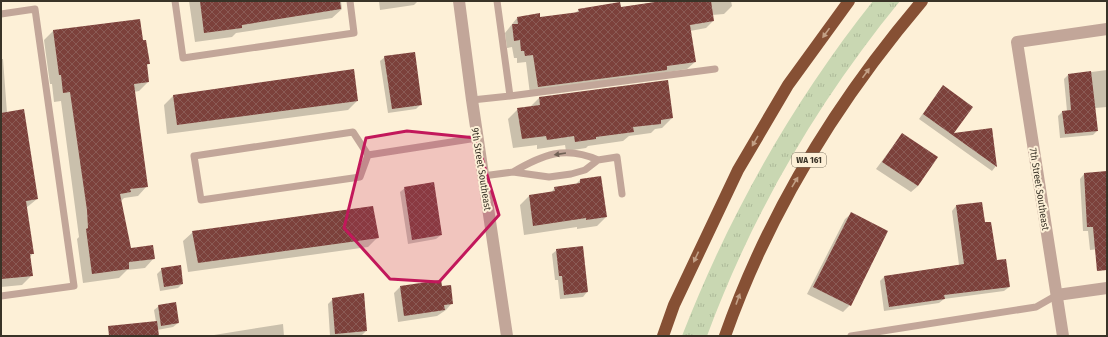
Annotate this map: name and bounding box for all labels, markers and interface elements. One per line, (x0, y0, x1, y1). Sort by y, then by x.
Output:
one-way arrow (822, 27, 830, 38)
one-way arrow (861, 68, 870, 79)
street label: 9th Street Southeast (469, 127, 494, 212)
one-way arrow (752, 136, 759, 147)
street label: 7th Street Southeast (1027, 147, 1052, 232)
one-way arrow (554, 151, 566, 157)
road number: WA 161 (792, 153, 826, 167)
one-way arrow (791, 177, 799, 187)
one-way arrow (693, 251, 699, 263)
one-way arrow (735, 293, 741, 305)

